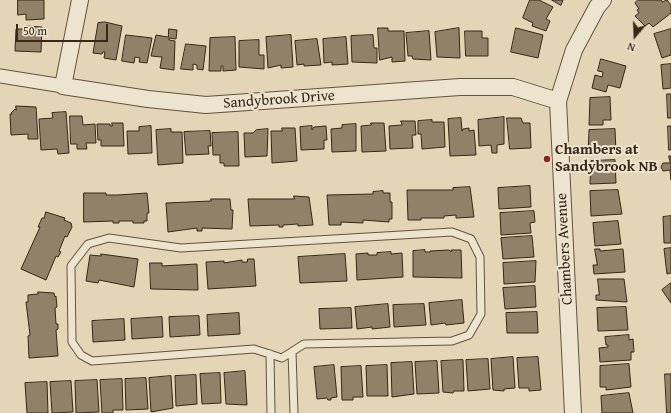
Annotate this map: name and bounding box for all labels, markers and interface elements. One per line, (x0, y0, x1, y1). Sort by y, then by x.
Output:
scale bar (18, 16, 110, 42)
north arrow (615, 16, 655, 56)
text: 50 m (23, 22, 47, 39)
text: N (625, 39, 637, 56)
street label: Sandybrook Drive (223, 87, 335, 113)
place label: Chambers at Sandybrook NB (555, 141, 658, 176)
marker: Chambers at Sandybrook NB (542, 154, 552, 164)
street label: Chambers Avenue (553, 192, 577, 306)

